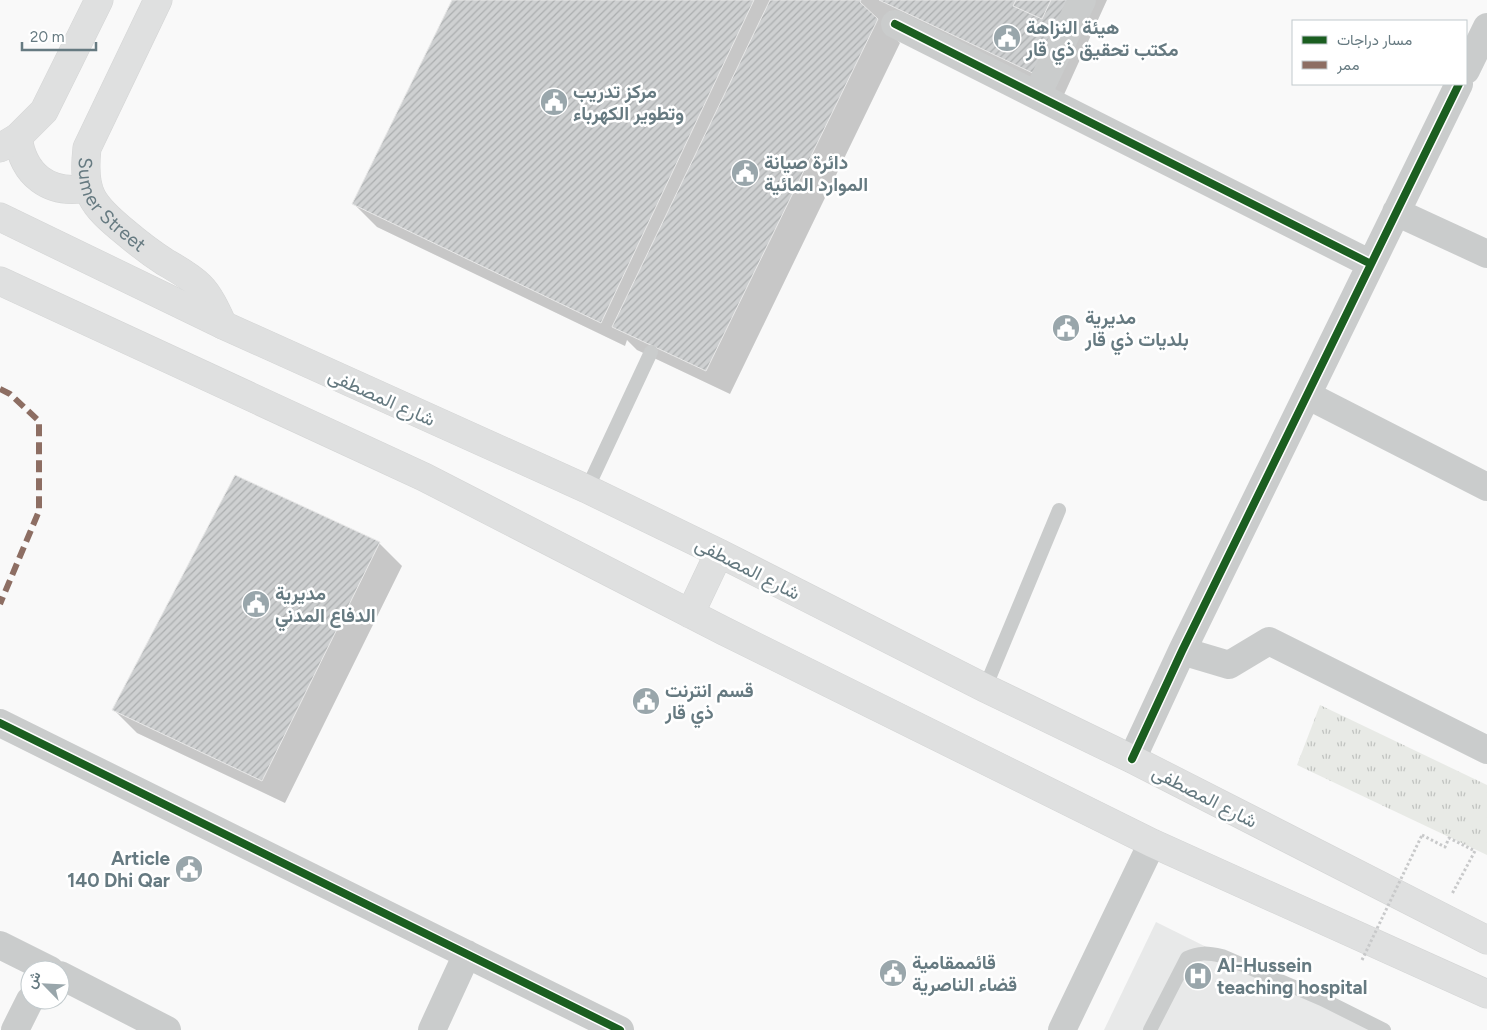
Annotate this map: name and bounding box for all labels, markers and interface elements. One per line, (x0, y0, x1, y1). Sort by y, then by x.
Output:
place label: هيئة النزاهة مكتب تحقيق ذي قار (1025, 16, 1179, 66)
scale bar (22, 20, 96, 52)
legend (1292, 20, 1467, 85)
public building icon: هيئة النزاهة مكتب تحقيق ذي قار (992, 23, 1022, 53)
text: 20 m (30, 28, 64, 46)
text: مسار دراجات (1337, 31, 1412, 49)
text: ممر (1336, 56, 1359, 74)
place label: مركز تدريب وتطوير الكهرباء (573, 80, 684, 126)
public building icon: مركز تدريب وتطوير الكهرباء (539, 87, 569, 117)
place label: دائرة صيانة الموارد المائية (764, 151, 868, 197)
street label: Sumer Street (74, 157, 150, 257)
public building icon: دائرة صيانة الموارد المائية (730, 158, 760, 188)
place label: مديرية بلديات ذي قار (1084, 306, 1189, 356)
public building icon: مديرية بلديات ذي قار (1051, 313, 1081, 343)
street label: شارع المصطفى (324, 364, 439, 432)
street label: شارع المصطفى (691, 532, 804, 606)
place label: مديرية الدفاع المدني (275, 582, 376, 632)
public building icon: مديرية الدفاع المدني (241, 589, 271, 619)
place label: قسم انترنت ذي قار (664, 679, 754, 729)
public building icon: قسم انترنت ذي قار (631, 686, 661, 716)
street label: شارع المصطفى (1148, 760, 1261, 834)
place label: Article 140 Dhi Qar (67, 847, 170, 892)
public building icon: Article 140 Dhi Qar (174, 854, 204, 884)
place label: قائممقامية قضاء الناصرية (912, 951, 1017, 997)
place label: Al-Hussein teaching hospital (1217, 954, 1367, 999)
public building icon: قائممقامية قضاء الناصرية (878, 958, 908, 988)
north arrow (20, 960, 70, 1010)
hospital icon: Al-Hussein teaching hospital (1183, 961, 1213, 991)
text: ش (22, 969, 45, 991)

